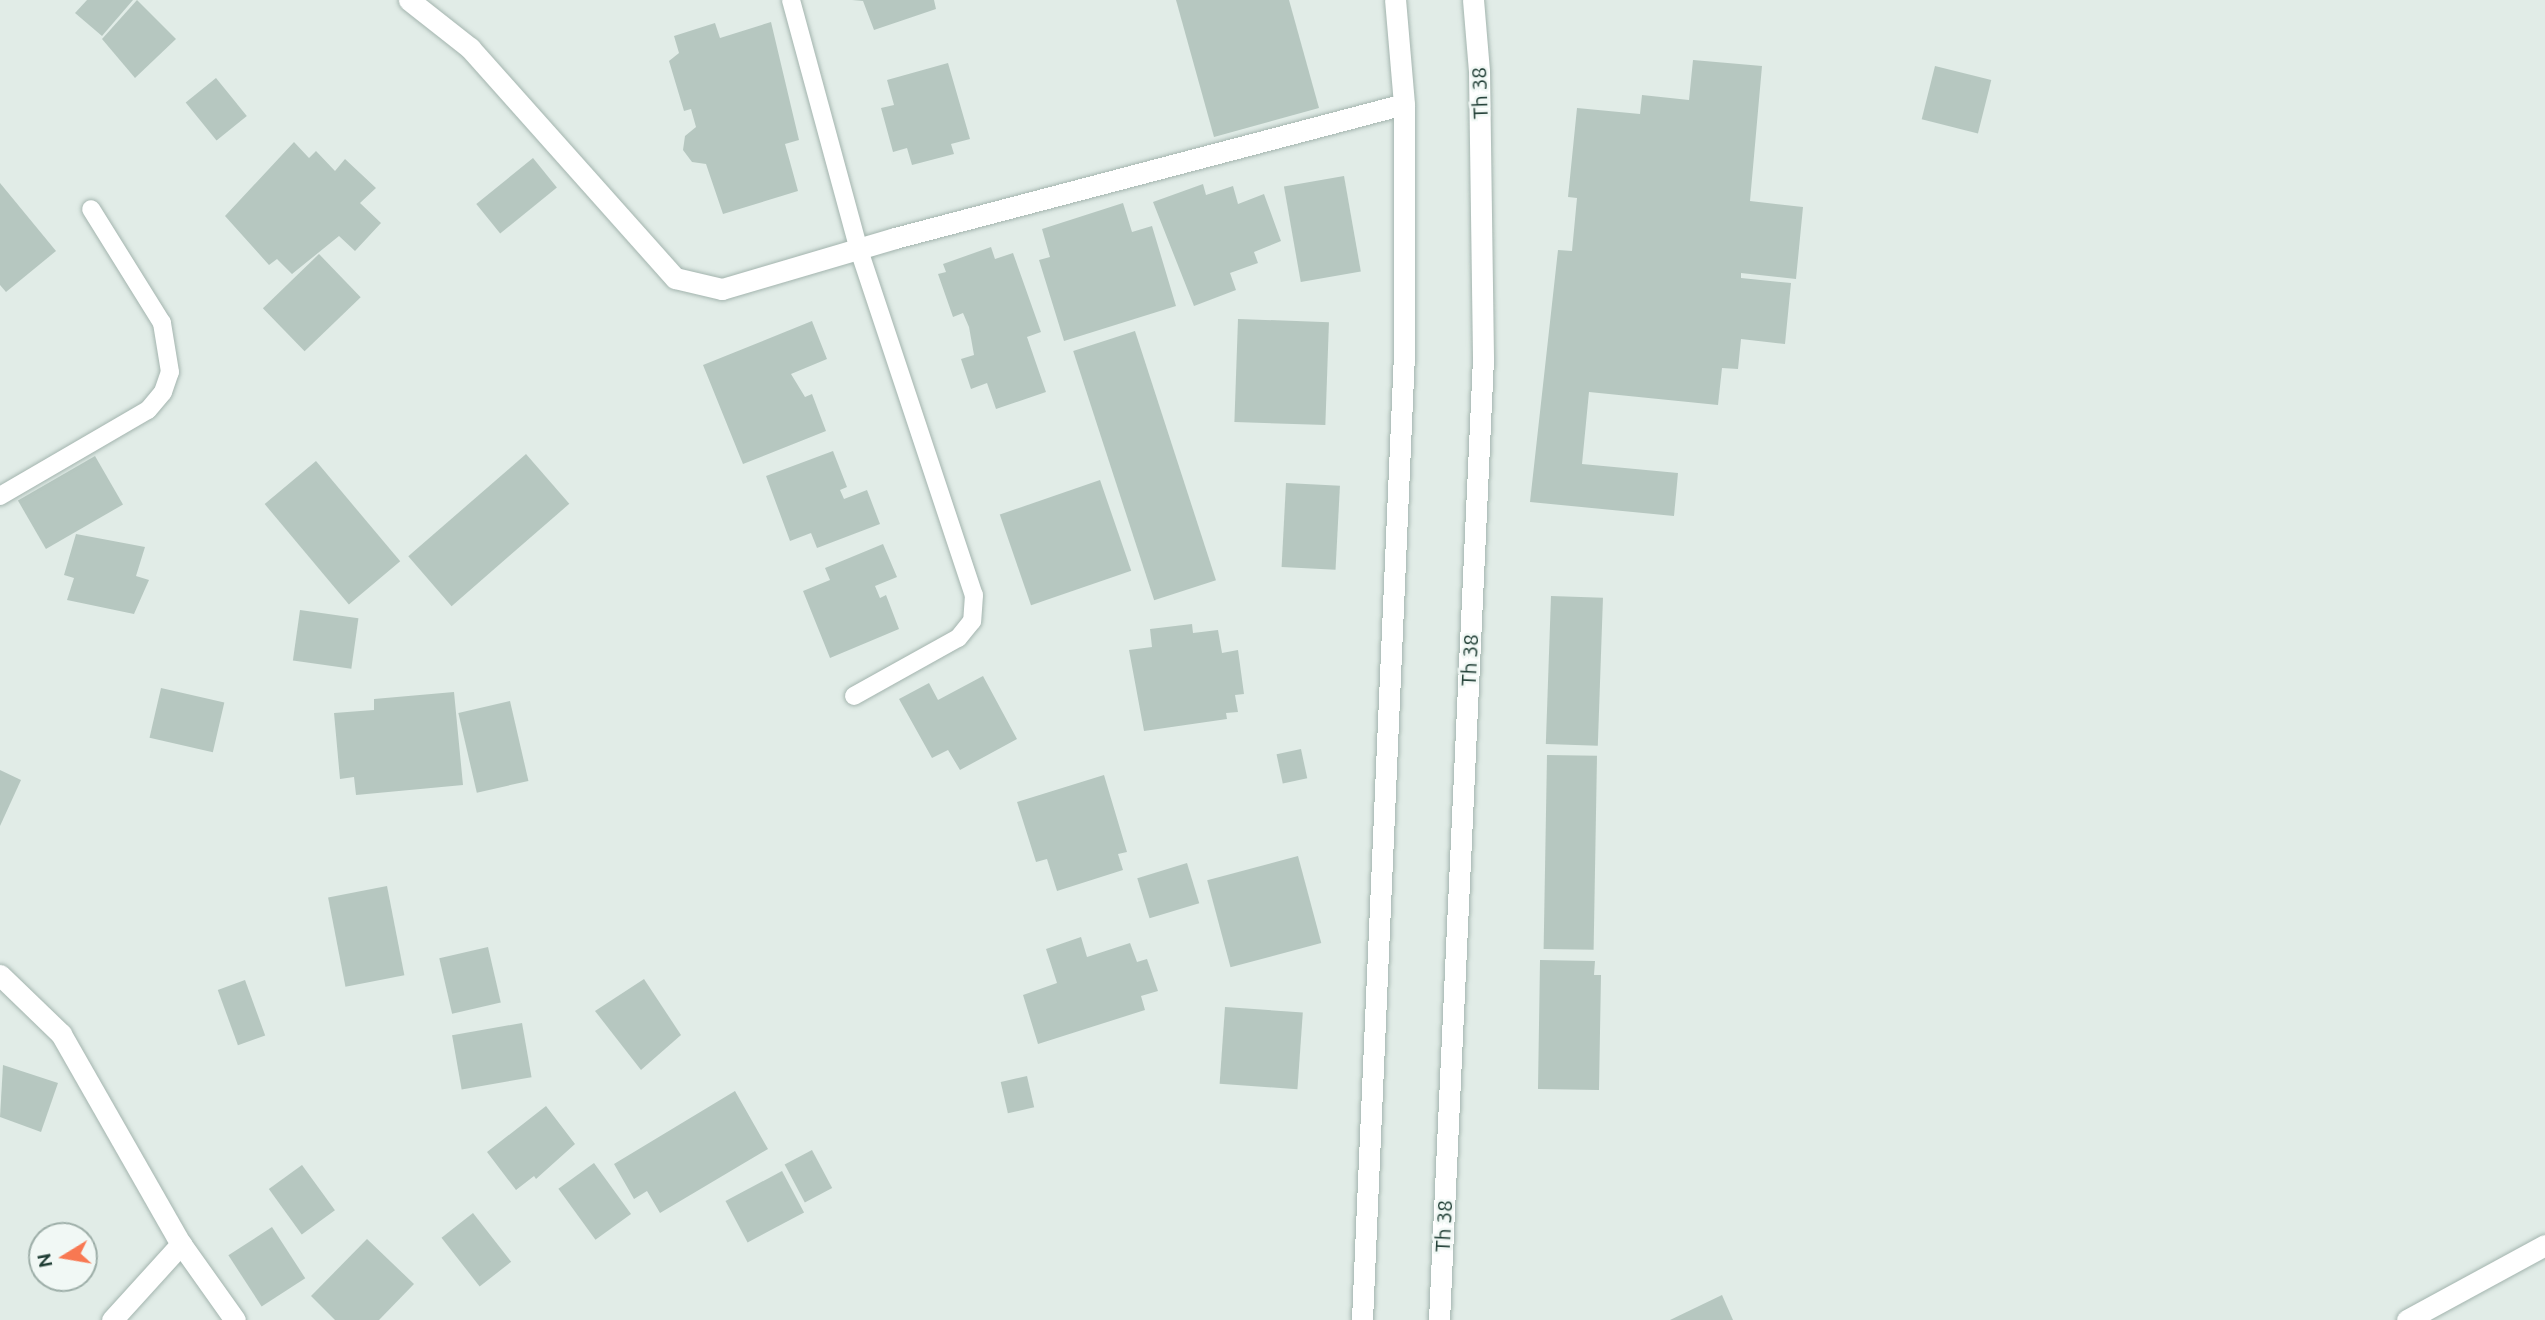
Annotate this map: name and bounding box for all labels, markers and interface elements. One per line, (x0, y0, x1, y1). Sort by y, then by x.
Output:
street label: Th 38 (1465, 66, 1493, 120)
street label: Th 38 (1455, 633, 1483, 687)
street label: Th 38 (1429, 1199, 1457, 1253)
north arrow (28, 1222, 98, 1292)
text: N (32, 1252, 57, 1270)

